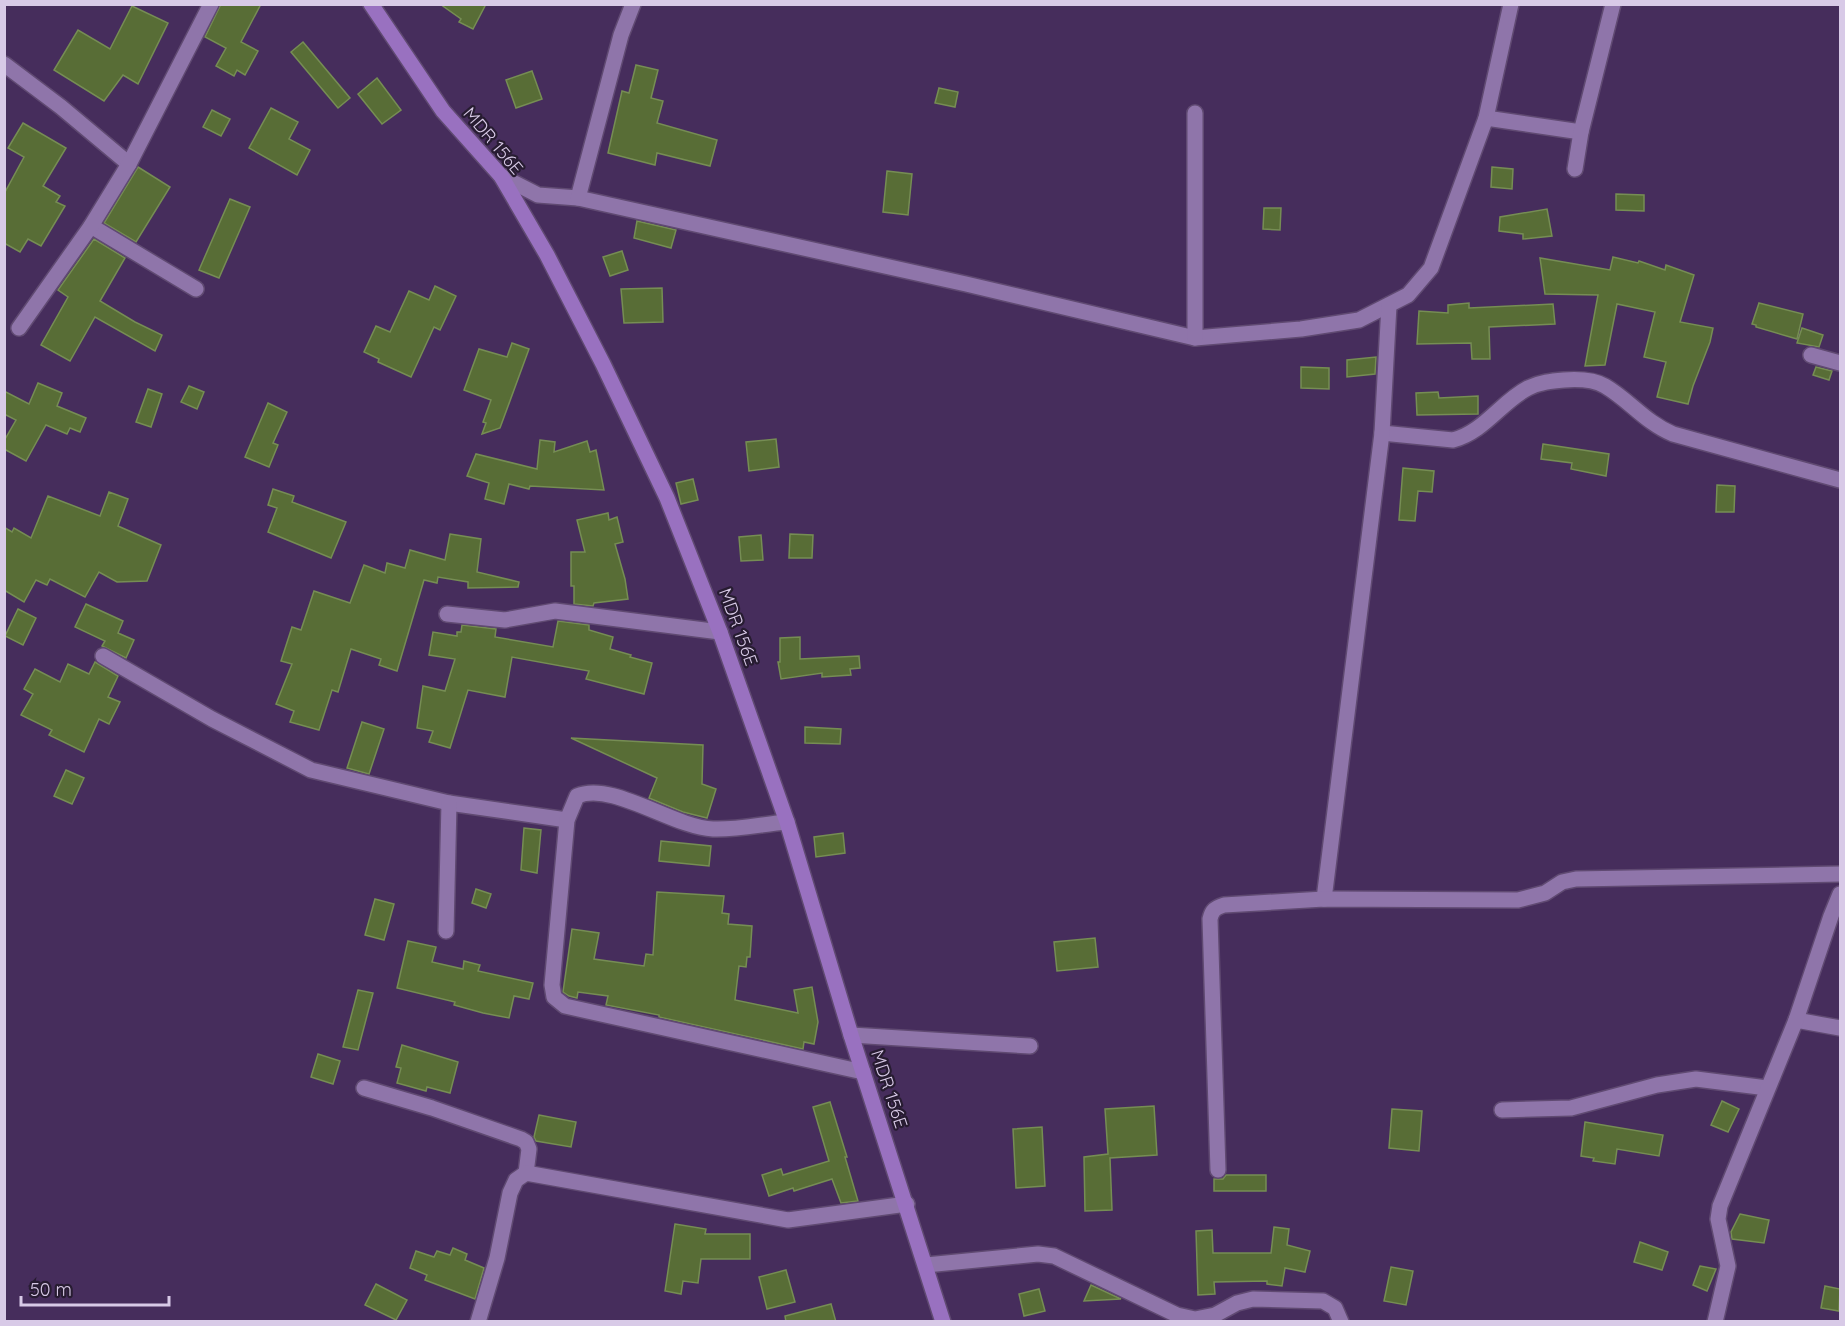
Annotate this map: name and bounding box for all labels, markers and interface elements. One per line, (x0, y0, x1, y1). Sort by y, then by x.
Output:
street label: MDR 156E (458, 102, 528, 179)
street label: MDR 156E (714, 585, 763, 669)
street label: MDR 156E (866, 1047, 913, 1131)
scale bar (21, 1269, 170, 1307)
text: 50 m (30, 1278, 72, 1301)

